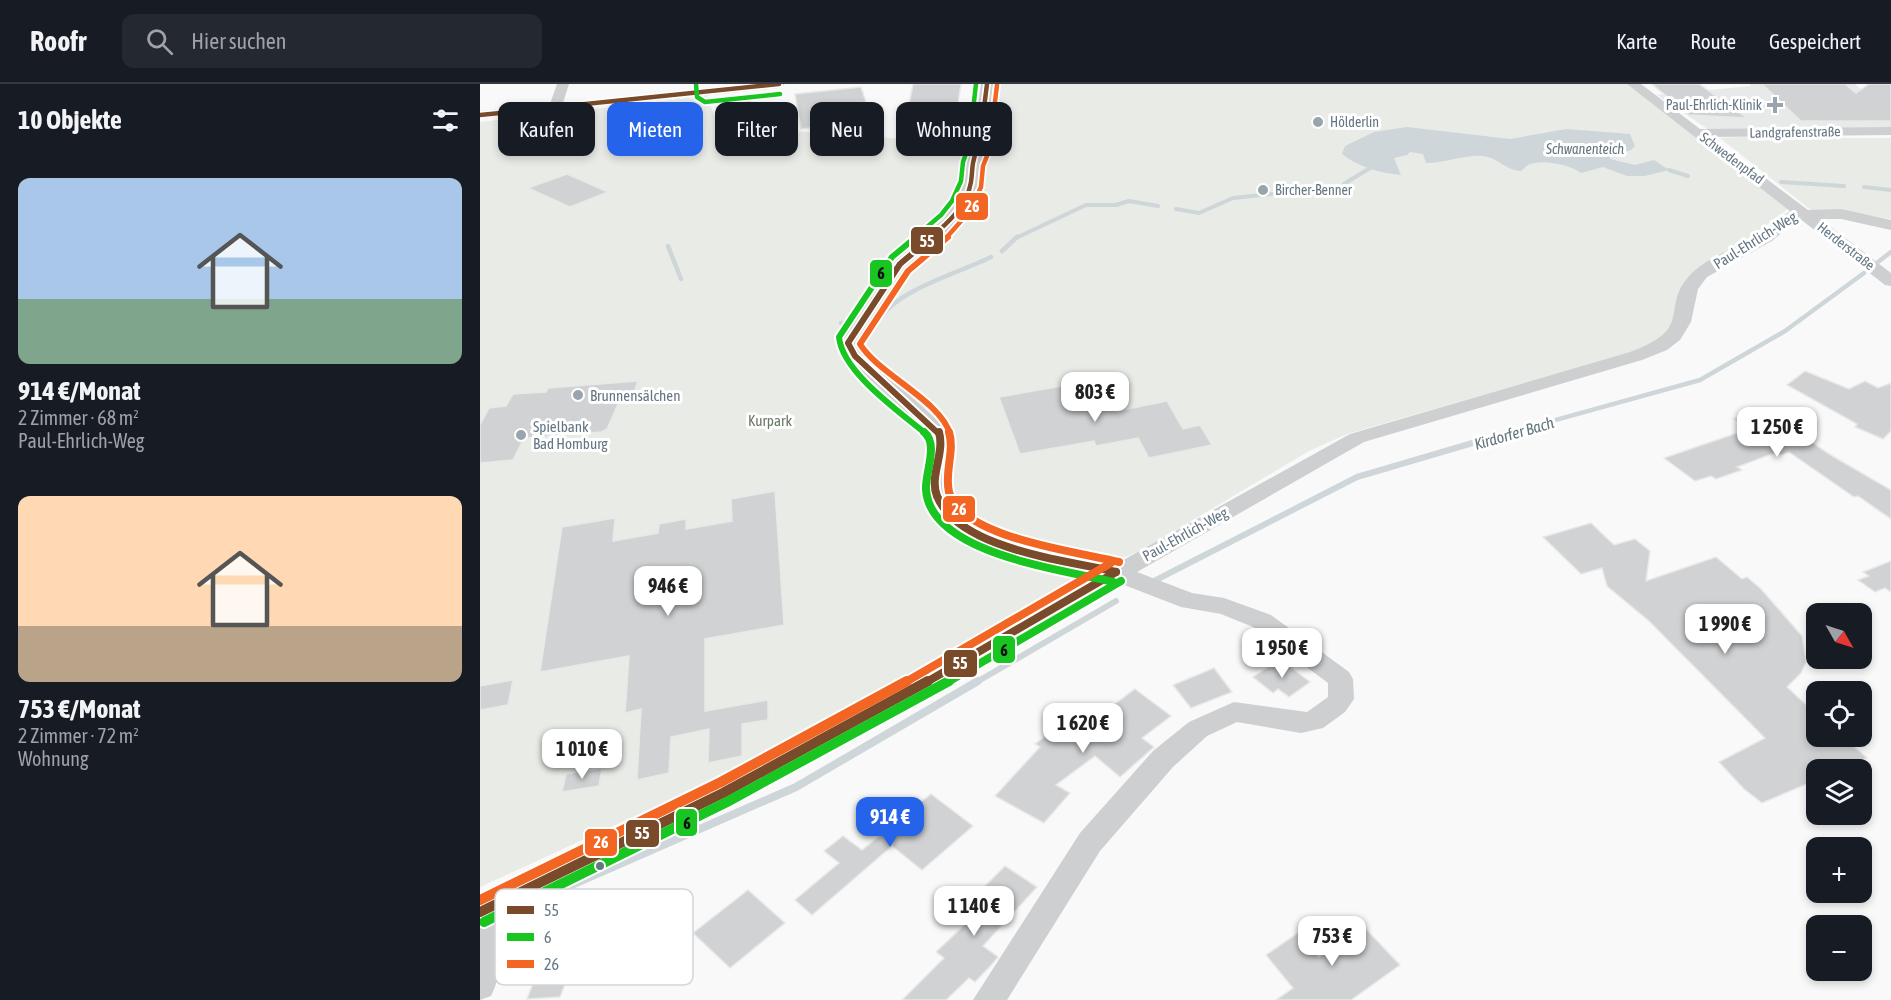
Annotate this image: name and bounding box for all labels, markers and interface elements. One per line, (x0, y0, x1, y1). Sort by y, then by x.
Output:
search box (122, 14, 542, 68)
text: Roofr (30, 25, 86, 57)
icon: search (143, 25, 176, 58)
text: Hier suchen (191, 28, 287, 54)
text: Karte (1616, 29, 1657, 53)
text: Route (1690, 29, 1736, 53)
text: Gespeichert (1769, 29, 1861, 53)
marker: Paul-Ehrlich-Klinik (1766, 96, 1784, 114)
place label: Paul-Ehrlich-Klinik (1666, 97, 1762, 113)
chip: Kaufen (498, 102, 595, 156)
chip: Mieten (607, 102, 703, 156)
chip: Filter (715, 102, 798, 156)
chip: Neu (810, 102, 884, 156)
chip: Wohnung (896, 102, 1012, 156)
icon: filters (429, 104, 462, 137)
text: 10 Objekte (18, 105, 122, 135)
place label: Hölderlin (1330, 114, 1379, 130)
marker: Hölderlin (1311, 115, 1325, 129)
street label: Landgrafenstraße (1749, 123, 1841, 141)
street label: Schwedenpfad (1697, 129, 1767, 187)
water label: Schwanenteich (1545, 141, 1624, 157)
place label: Bircher-Benner (1275, 182, 1353, 198)
marker: Bircher-Benner (1256, 183, 1270, 197)
line badge: 26 (955, 192, 989, 221)
text: 26 (964, 197, 980, 215)
street label: Paul-Ehrlich-Weg (1710, 207, 1800, 272)
icon: home (186, 217, 294, 325)
street label: Herderstraße (1814, 219, 1878, 273)
line badge: 55 (910, 226, 944, 255)
text: 55 (919, 232, 935, 250)
line badge: 6 (869, 259, 893, 288)
text: 6 (877, 264, 885, 282)
pin: 803 € (1053, 372, 1137, 423)
text: 914 €/Monat (18, 376, 141, 406)
text: 803 € (1075, 380, 1115, 403)
place label: Brunnensälchen (590, 387, 680, 404)
marker: Brunnensälchen (571, 388, 585, 402)
text: 2 Zimmer · 68 m² (18, 406, 139, 429)
pin: 1 250 € (1722, 407, 1832, 458)
park label: Kurpark (748, 412, 792, 429)
water label: Kirdorfer Bach (1472, 413, 1556, 453)
text: 1 250 € (1751, 415, 1803, 438)
place label: Spielbank Bad Homburg (533, 418, 608, 452)
marker: Spielbank Bad Homburg (514, 428, 528, 442)
text: Paul-Ehrlich-Weg (18, 429, 144, 452)
line badge: 26 (942, 495, 976, 523)
text: 26 (951, 500, 967, 518)
street label: Paul-Ehrlich-Weg (1139, 503, 1231, 564)
icon: home (186, 535, 294, 643)
pin: 946 € (626, 566, 710, 617)
text: 946 € (648, 574, 688, 597)
north arrow (1806, 603, 1872, 669)
map controls (1806, 603, 1872, 981)
pin: 1 990 € (1670, 604, 1780, 655)
text: 1 990 € (1699, 612, 1751, 635)
pin: 1 950 € (1227, 628, 1337, 679)
line badge: 6 (992, 635, 1016, 664)
text: 1 950 € (1256, 636, 1308, 659)
text: 6 (1000, 641, 1008, 659)
line badge: 55 (943, 649, 978, 678)
text: 55 (952, 654, 968, 672)
button: locate (1806, 681, 1872, 747)
text: 753 €/Monat (18, 694, 141, 724)
pin: 1 620 € (1028, 703, 1138, 754)
text: 1 620 € (1057, 711, 1109, 734)
text: 2 Zimmer · 72 m² (18, 724, 139, 747)
pin: 1 010 € (527, 729, 637, 780)
text: 1 010 € (556, 737, 608, 760)
text: Wohnung (18, 747, 89, 770)
button: layers (1806, 759, 1872, 825)
pin: 914 € (848, 797, 932, 848)
text: 914 € (870, 805, 910, 828)
line badge: 6 (675, 808, 698, 837)
text: 6 (683, 814, 691, 832)
line badge: 55 (625, 819, 660, 848)
text: 55 (634, 824, 650, 842)
line badge: 26 (584, 828, 618, 857)
text: 26 (593, 833, 609, 851)
button: + (1806, 837, 1872, 903)
unlabelled marker (594, 860, 606, 872)
pin: 1 140 € (919, 886, 1029, 937)
legend (495, 889, 693, 985)
text: 1 140 € (948, 894, 1000, 917)
text: 55 (544, 901, 559, 919)
button: − (1806, 915, 1872, 981)
pin: 753 € (1290, 916, 1374, 967)
text: 753 € (1312, 924, 1352, 947)
text: 6 (544, 928, 552, 946)
text: 26 (544, 955, 559, 973)

